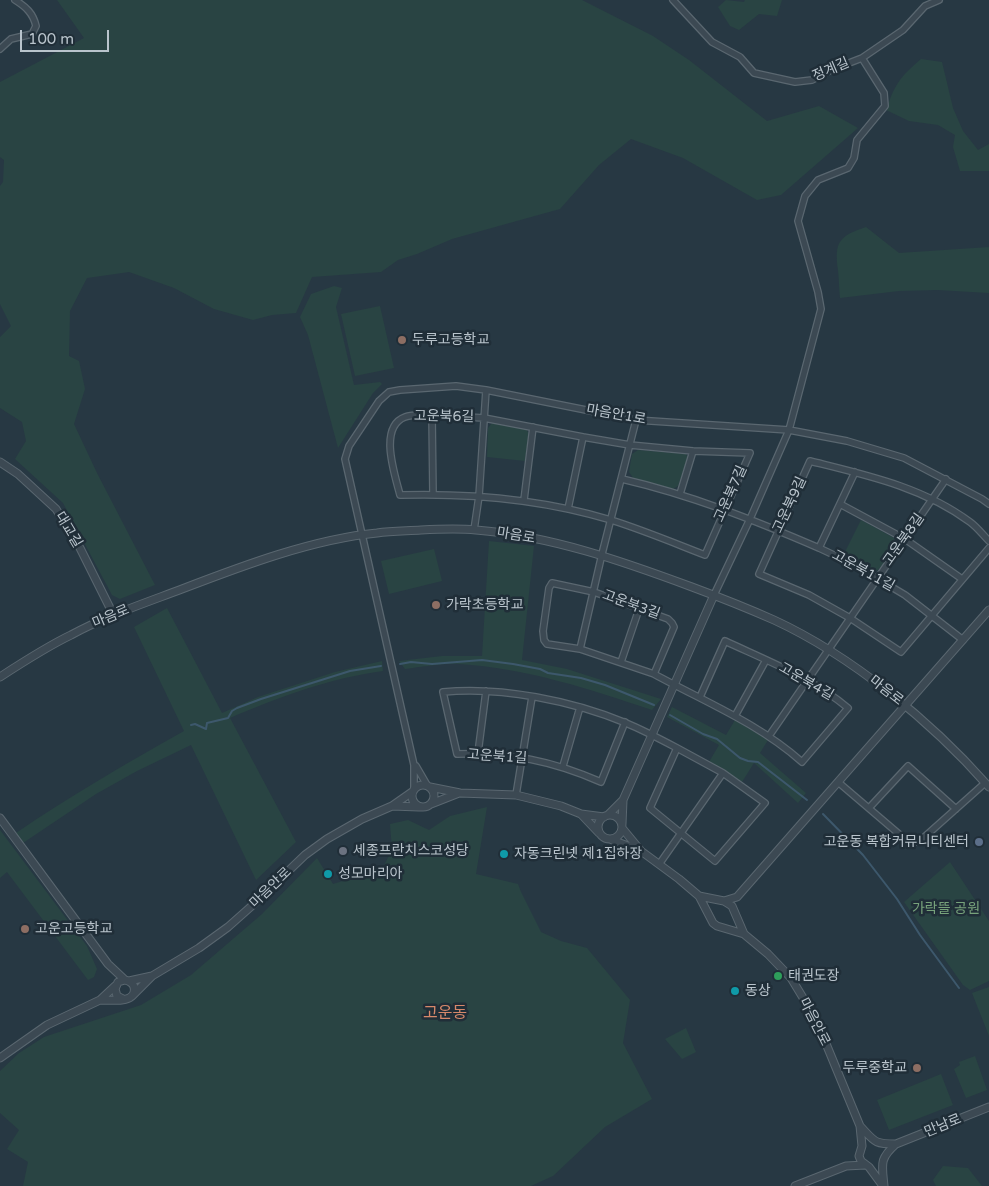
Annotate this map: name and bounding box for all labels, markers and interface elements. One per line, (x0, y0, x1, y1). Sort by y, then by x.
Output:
scale bar (22, 20, 111, 52)
text: 100 m (28, 30, 74, 48)
street label: 정계길 (810, 55, 852, 85)
place label: 두루고등학교 (412, 332, 489, 348)
marker: 두루고등학교 (396, 334, 408, 346)
street label: 마음안1로 (585, 401, 647, 429)
street label: 고운북6길 (414, 408, 474, 426)
street label: 고운북7길 (711, 463, 751, 525)
street label: 고운북9길 (770, 474, 810, 536)
street label: 대교길 (51, 509, 85, 551)
street label: 고운북8길 (880, 510, 928, 570)
street label: 마음로 (496, 525, 536, 547)
street label: 고운북11길 (829, 547, 897, 595)
street label: 고운북3길 (600, 587, 662, 623)
place label: 가락초등학교 (446, 597, 523, 613)
marker: 가락초등학교 (430, 599, 442, 611)
street label: 마음로 (90, 602, 132, 632)
street label: 고운북4길 (776, 660, 836, 704)
street label: 마음로 (866, 672, 906, 710)
street label: 고운북1길 (466, 747, 528, 767)
place label: 고운동 복합커뮤니티센터 (824, 834, 969, 850)
marker: 고운동 복합커뮤니티센터 (973, 836, 985, 848)
place label: 세종프란치스코성당 (353, 843, 469, 859)
marker: 세종프란치스코성당 (337, 845, 349, 857)
place label: 자동크린넷 제1집하장 (514, 846, 642, 862)
marker: 자동크린넷 제1집하장 (498, 848, 510, 860)
street label: 마음안로 (247, 864, 295, 912)
place label: 성모마리아 (338, 866, 402, 882)
marker: 성모마리아 (322, 868, 334, 880)
park label: 가락뜰 공원 (912, 901, 980, 917)
place label: 고운고등학교 (35, 921, 112, 937)
marker: 고운고등학교 (19, 923, 31, 935)
place label: 태권도장 (788, 968, 840, 984)
marker: 태권도장 (772, 970, 784, 982)
place label: 동상 (745, 983, 771, 999)
marker: 동상 (729, 985, 741, 997)
street label: 마음안로 (795, 995, 833, 1049)
district label: 고운동 (423, 1004, 467, 1024)
place label: 두루중학교 (843, 1060, 907, 1076)
marker: 두루중학교 (911, 1062, 923, 1074)
street label: 만남로 (922, 1111, 964, 1141)

